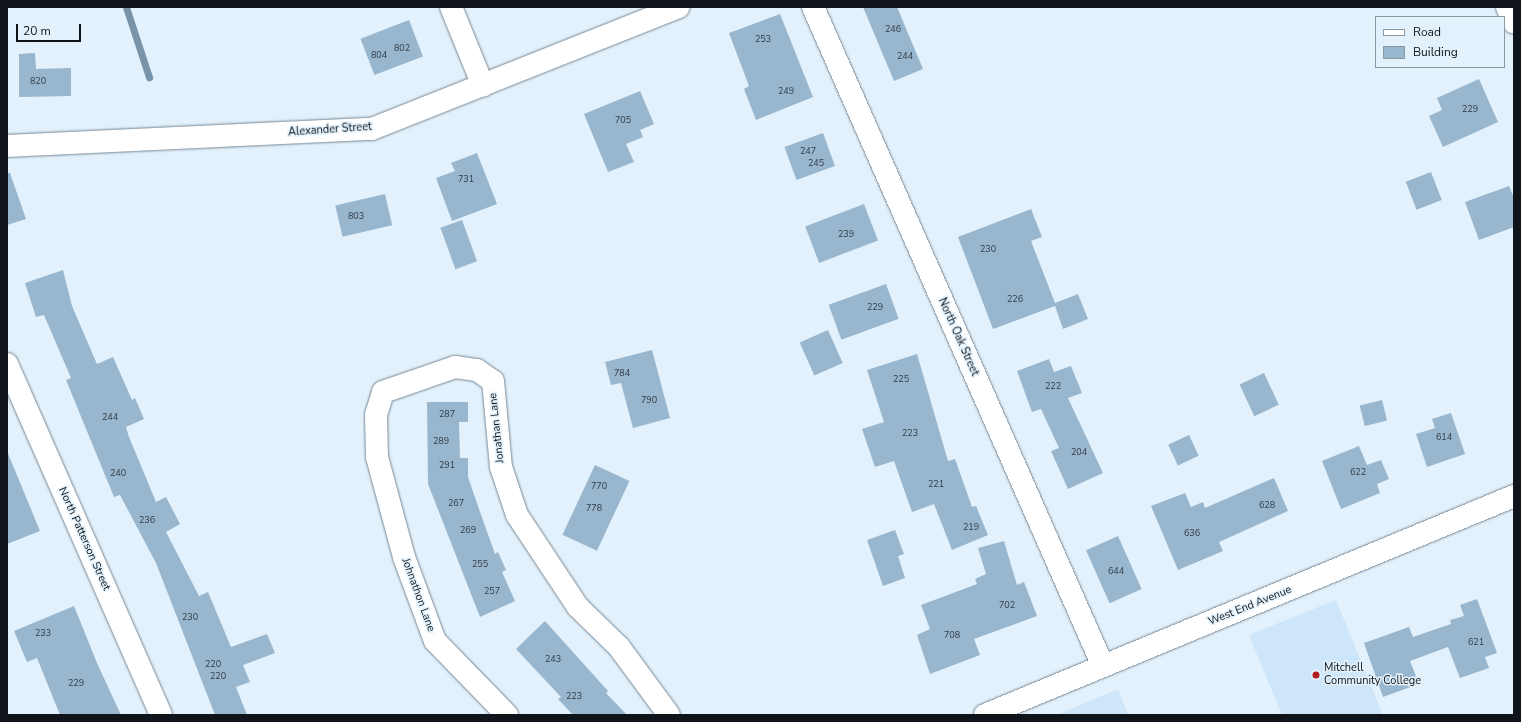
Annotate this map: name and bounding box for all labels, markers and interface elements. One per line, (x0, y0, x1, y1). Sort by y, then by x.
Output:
scale bar (18, 16, 83, 42)
legend (1375, 16, 1505, 68)
text: 20 m (23, 23, 51, 39)
house number: 246 (885, 24, 901, 34)
text: Road (1413, 24, 1441, 40)
house number: 253 (755, 34, 771, 44)
house number: 802 (394, 43, 410, 53)
text: Building (1413, 44, 1458, 60)
house number: 804 (371, 50, 387, 60)
house number: 244 (897, 51, 913, 61)
house number: 820 (30, 76, 46, 86)
house number: 249 (778, 86, 794, 96)
house number: 229 (1462, 104, 1478, 114)
house number: 705 (615, 115, 631, 125)
street label: Alexander Street (288, 120, 372, 140)
house number: 247 (800, 146, 816, 156)
house number: 245 (808, 158, 824, 168)
house number: 731 (458, 174, 474, 184)
house number: 803 (348, 211, 364, 221)
house number: 239 (838, 229, 854, 239)
house number: 230 (980, 244, 996, 254)
house number: 226 (1007, 294, 1023, 304)
street label: North Oak Street (935, 296, 981, 378)
house number: 229 (867, 302, 883, 312)
house number: 784 (614, 368, 630, 378)
house number: 225 (893, 374, 909, 384)
house number: 222 (1045, 381, 1061, 391)
street label: Jonathan Lane (487, 392, 507, 464)
house number: 790 (641, 395, 657, 405)
house number: 287 (439, 409, 455, 419)
house number: 244 (102, 412, 118, 422)
house number: 223 (902, 428, 918, 438)
house number: 614 (1436, 432, 1452, 442)
house number: 289 (433, 436, 449, 446)
house number: 204 (1071, 447, 1087, 457)
house number: 291 (439, 460, 455, 470)
house number: 622 (1350, 467, 1366, 477)
house number: 240 (110, 468, 126, 478)
house number: 221 (928, 479, 944, 489)
house number: 770 (591, 481, 607, 491)
street label: North Patterson Street (55, 485, 113, 593)
house number: 267 (448, 498, 464, 508)
house number: 628 (1259, 500, 1275, 510)
house number: 778 (586, 503, 602, 513)
house number: 236 (139, 515, 155, 525)
house number: 219 (963, 522, 979, 532)
house number: 269 (460, 525, 476, 535)
house number: 636 (1184, 528, 1200, 538)
street label: Johnathon Lane (399, 556, 437, 634)
house number: 255 (472, 559, 488, 569)
house number: 644 (1108, 566, 1124, 576)
street label: West End Avenue (1206, 583, 1294, 629)
house number: 257 (484, 586, 500, 596)
house number: 702 (999, 600, 1015, 610)
house number: 230 (182, 612, 198, 622)
house number: 233 (35, 628, 51, 638)
house number: 708 (944, 630, 960, 640)
house number: 621 (1468, 637, 1484, 647)
house number: 243 (545, 654, 561, 664)
house number: 220 (205, 659, 221, 669)
place label: Mitchell Community College (1324, 662, 1421, 688)
marker: Mitchell Community College (1311, 670, 1321, 680)
house number: 220 (210, 671, 226, 681)
house number: 229 (68, 678, 84, 688)
house number: 223 (566, 691, 582, 701)

